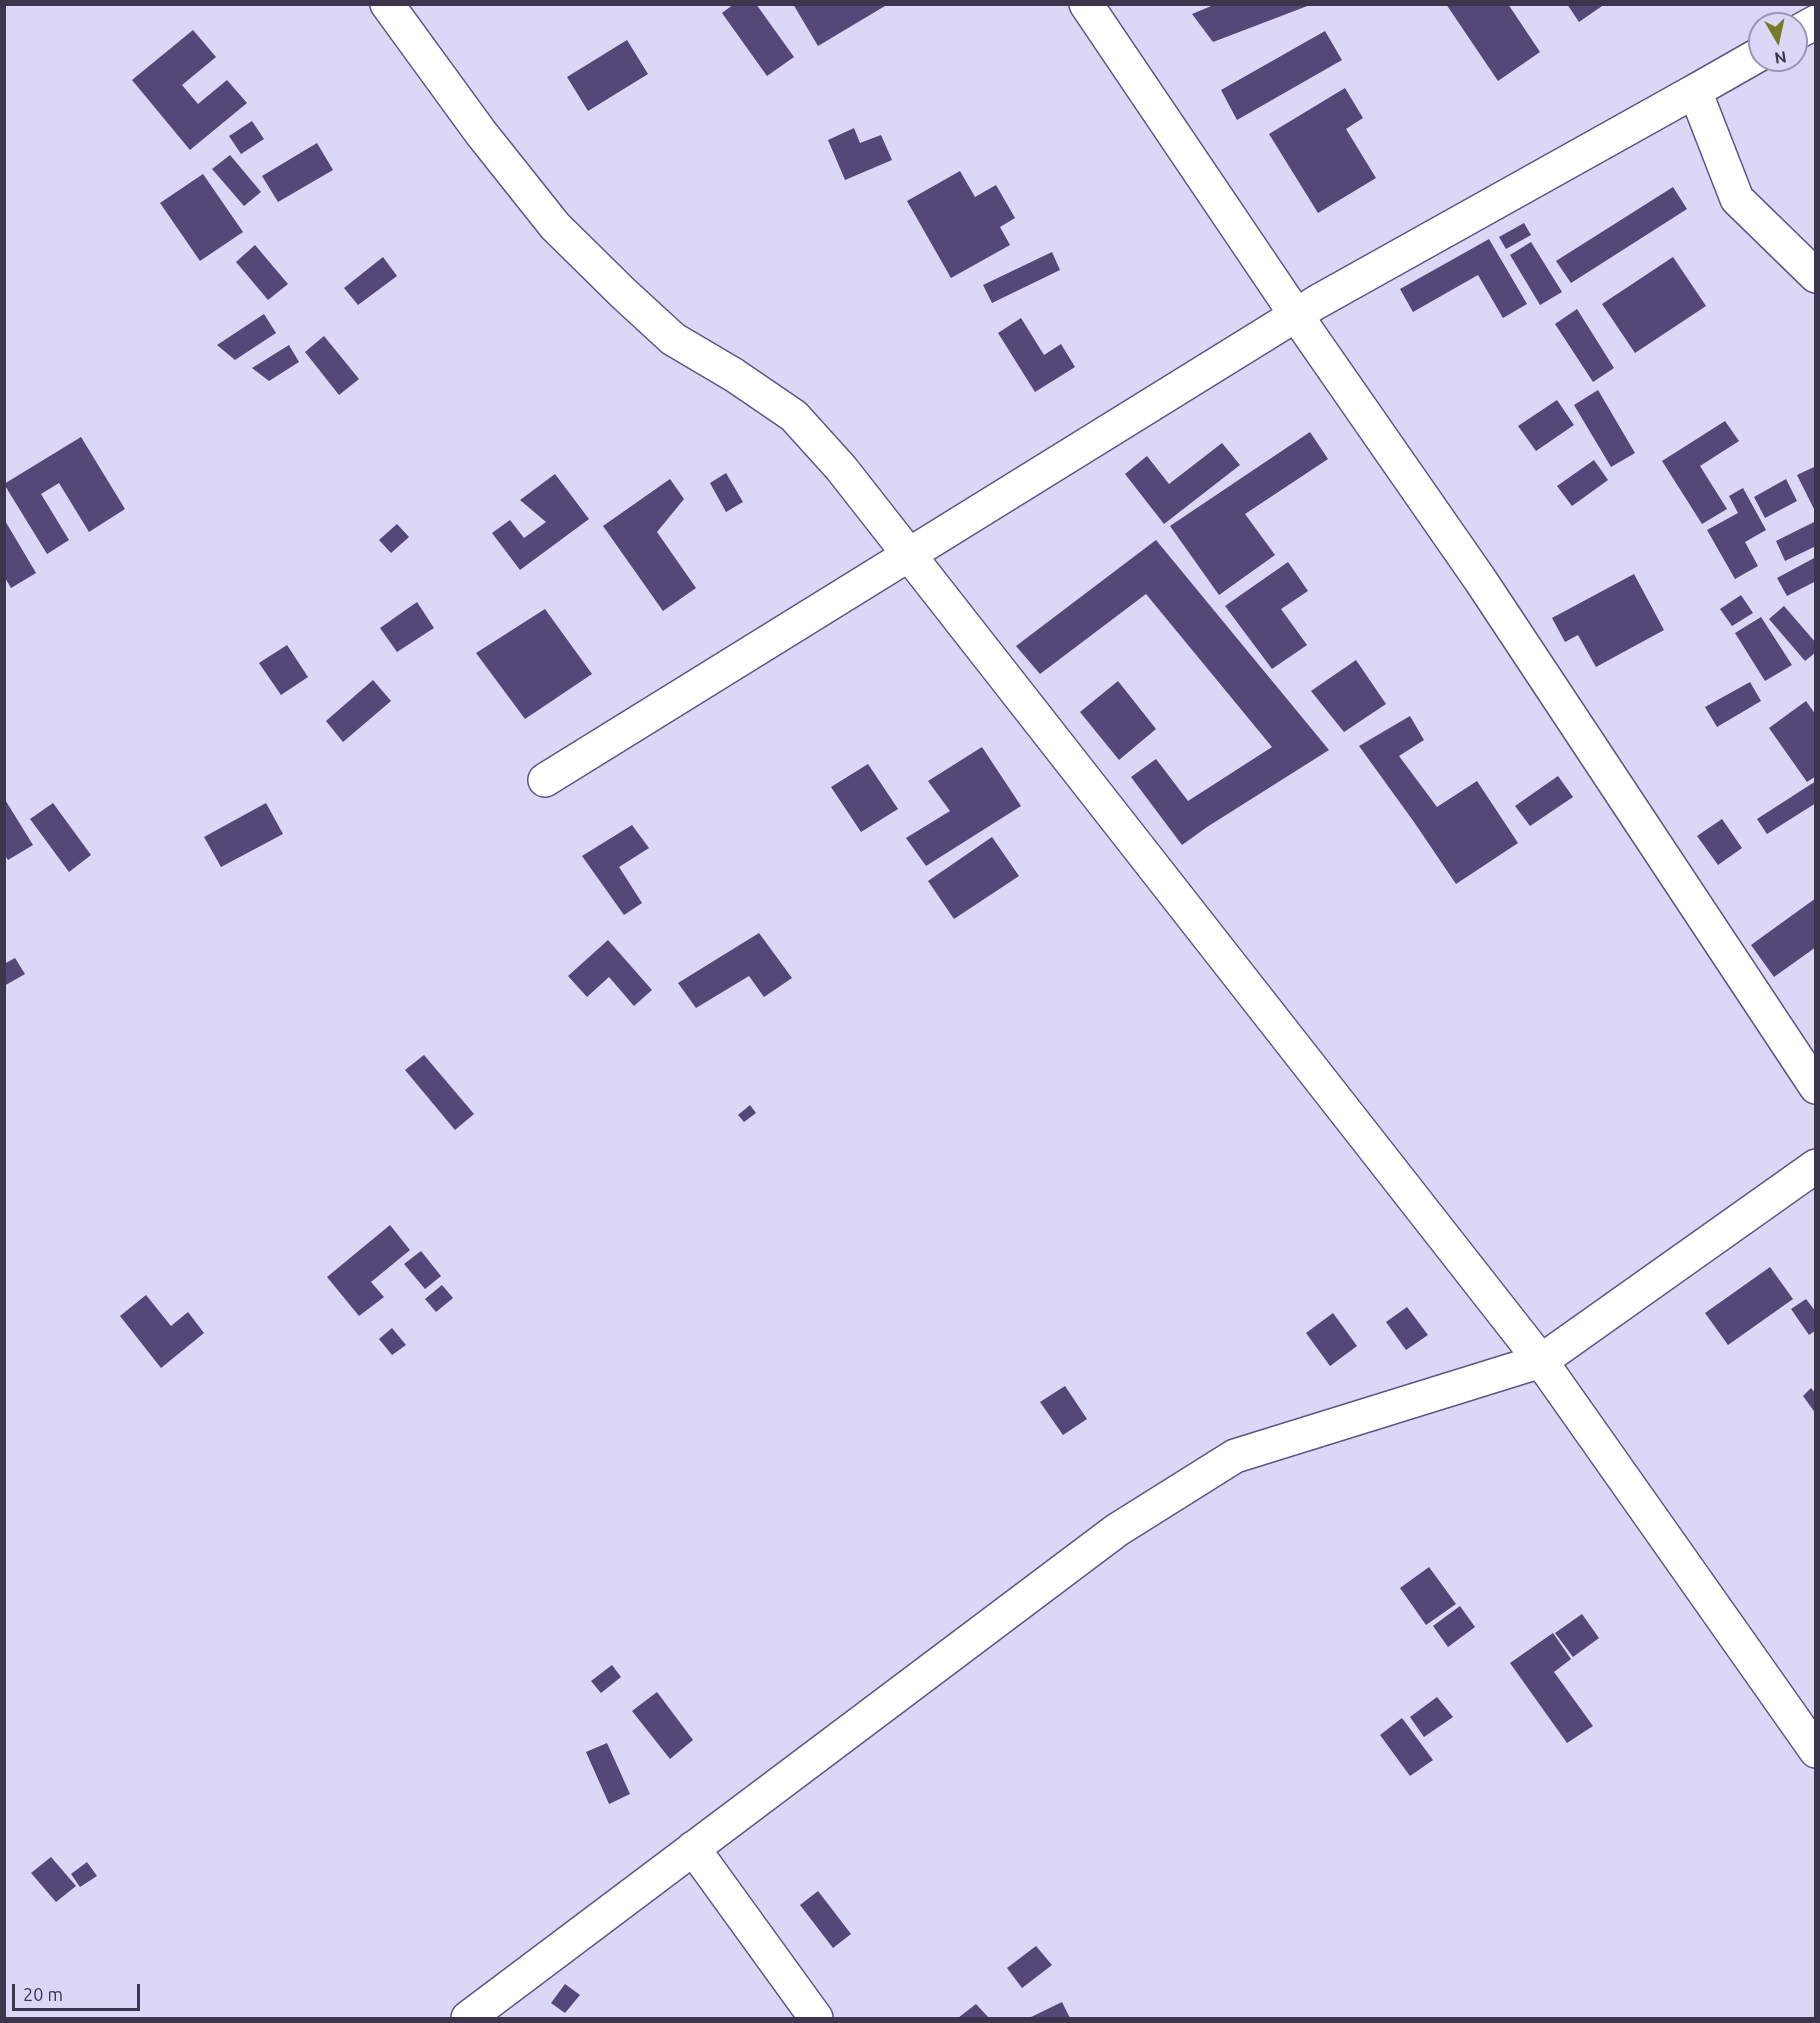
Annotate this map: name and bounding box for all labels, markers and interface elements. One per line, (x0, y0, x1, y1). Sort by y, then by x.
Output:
north arrow (1748, 12, 1808, 72)
text: N (1773, 48, 1788, 68)
scale bar (15, 1972, 142, 2010)
text: 20 m (23, 1984, 63, 2004)

